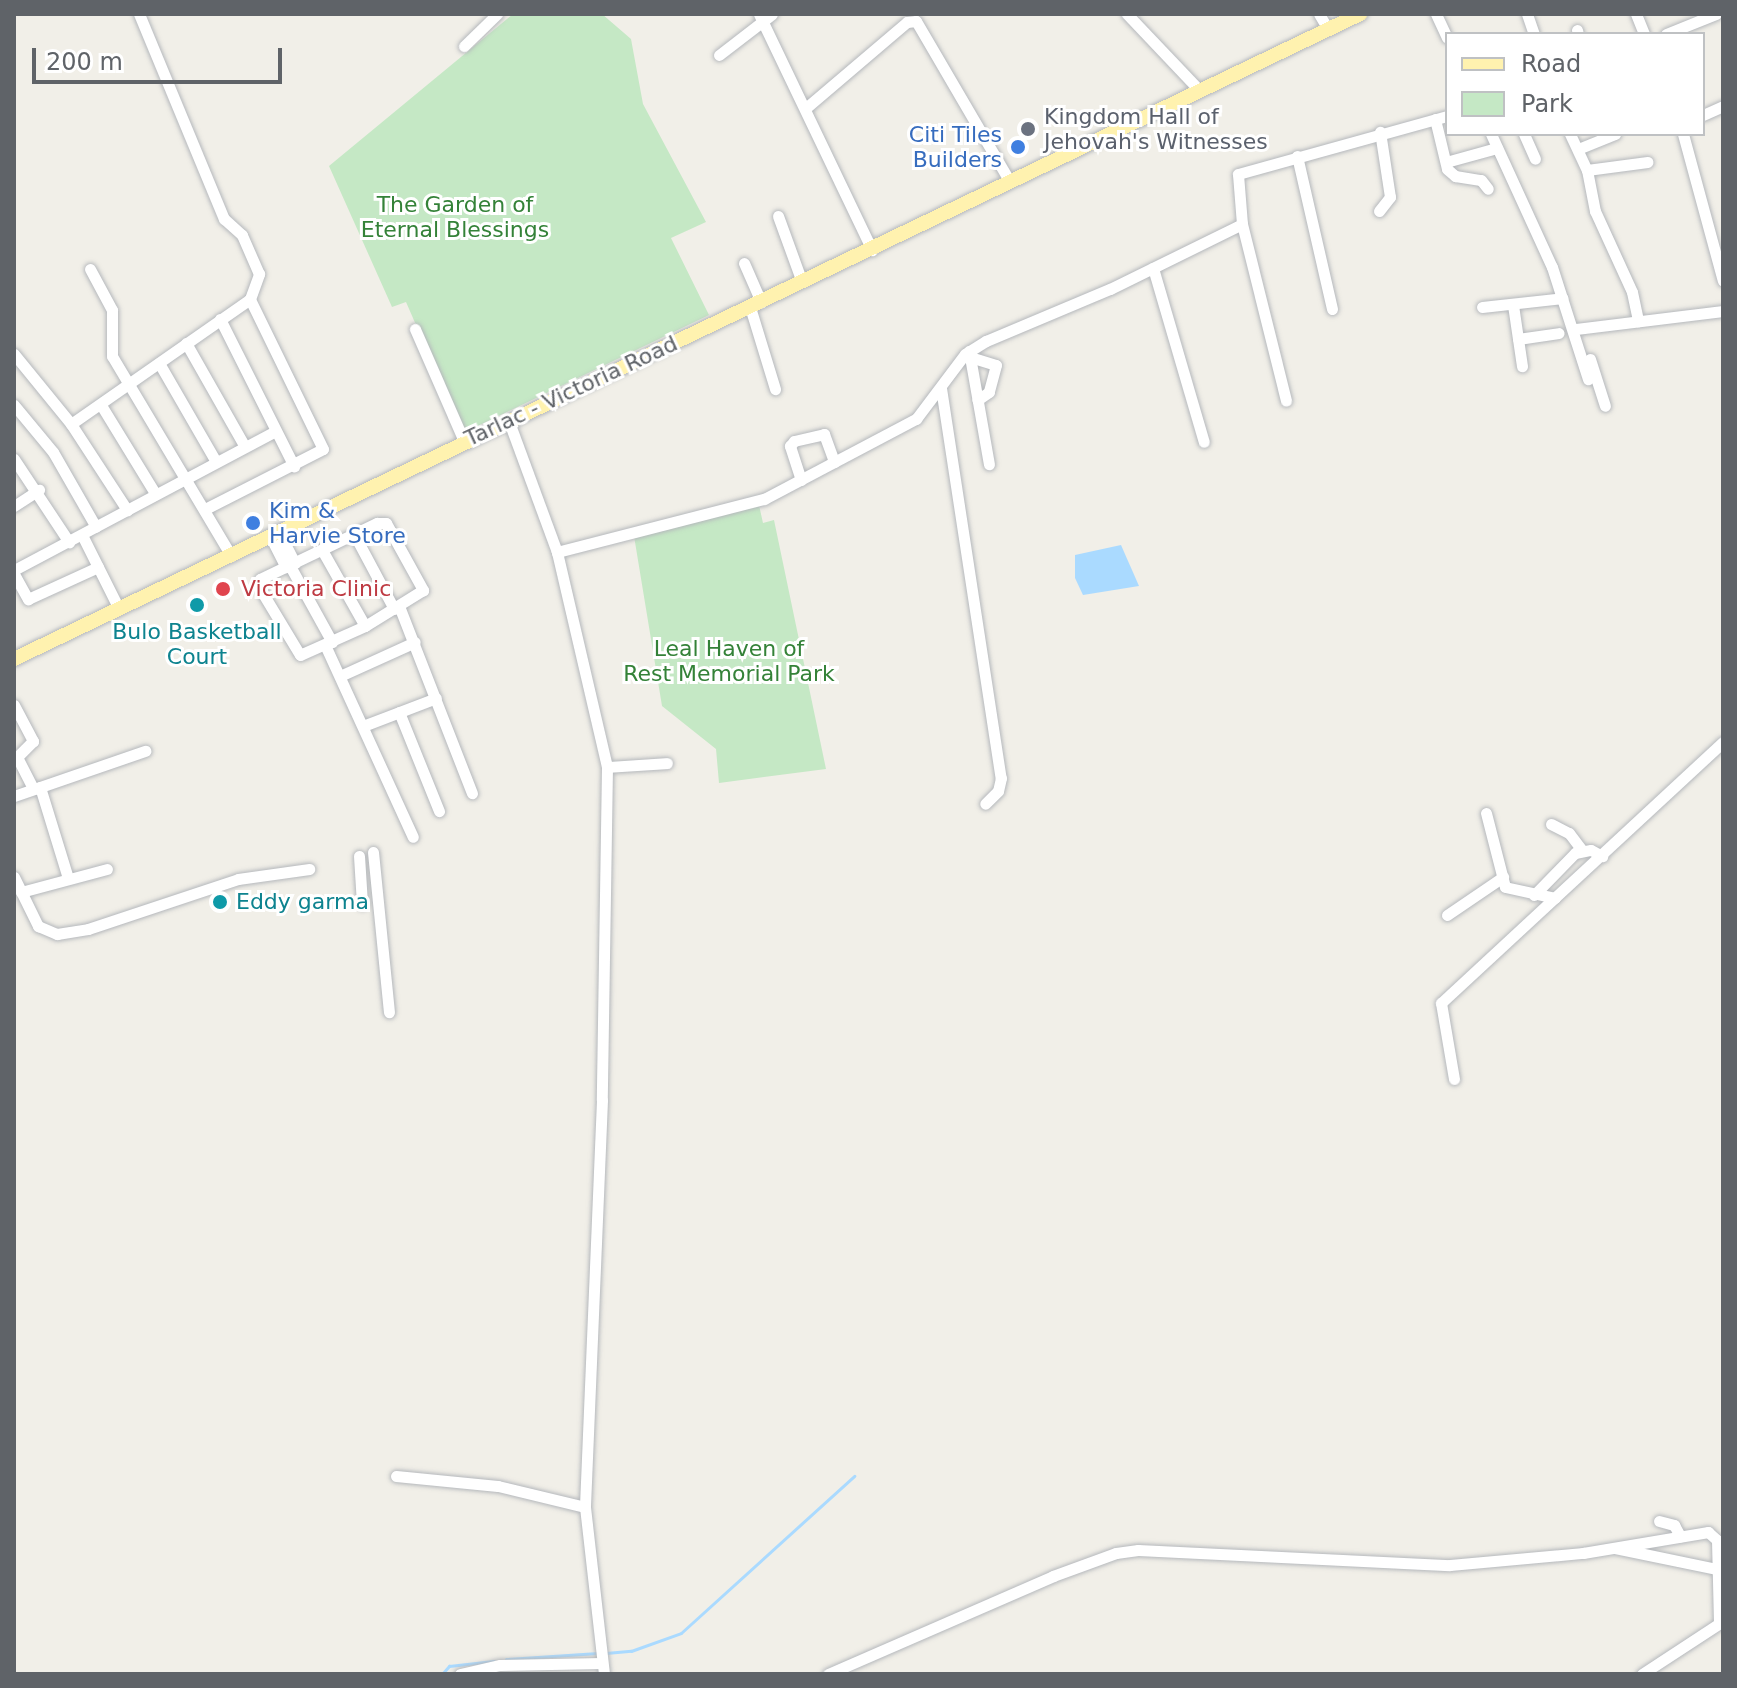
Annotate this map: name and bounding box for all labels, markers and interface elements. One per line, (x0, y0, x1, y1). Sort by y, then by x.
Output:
scale bar (36, 32, 286, 82)
legend (1445, 32, 1705, 136)
text: 200 m (46, 48, 123, 76)
text: Road (1521, 50, 1581, 78)
text: Park (1521, 90, 1573, 118)
place label: Kingdom Hall of Jehovah's Witnesses (1044, 103, 1268, 154)
marker: Kingdom Hall of Jehovah's Witnesses (1019, 120, 1037, 138)
place label: Citi Tiles Builders (909, 121, 1002, 172)
marker: Citi Tiles Builders (1009, 138, 1027, 156)
park label: The Garden of Eternal Blessings (361, 191, 549, 242)
street label: Tarlac - Victoria Road (460, 330, 682, 452)
place label: Kim & Harvie Store (269, 497, 406, 548)
marker: Kim & Harvie Store (244, 514, 262, 532)
place label: Victoria Clinic (241, 576, 391, 602)
marker: Victoria Clinic (212, 578, 234, 600)
marker: Bulo Basketball Court (188, 596, 206, 614)
place label: Bulo Basketball Court (112, 618, 282, 670)
park label: Leal Haven of Rest Memorial Park (623, 635, 835, 686)
place label: Eddy garma (236, 889, 369, 915)
marker: Eddy garma (211, 893, 229, 911)

